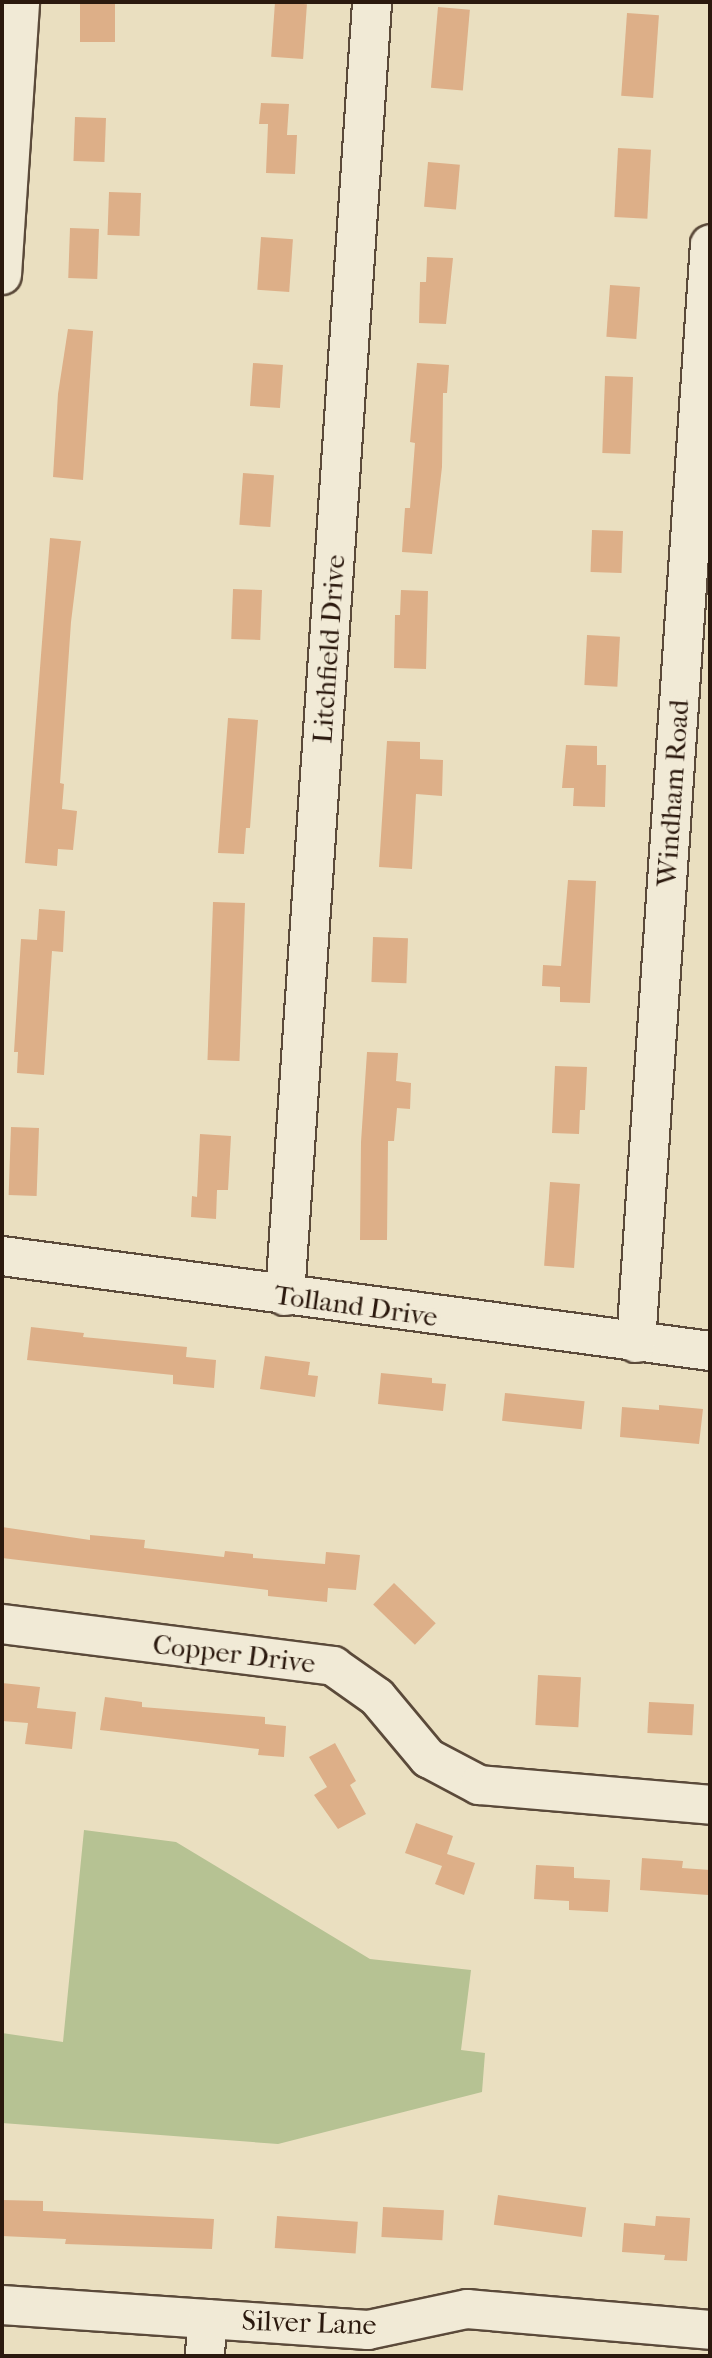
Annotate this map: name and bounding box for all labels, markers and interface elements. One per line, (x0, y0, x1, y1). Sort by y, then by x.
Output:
street label: Litchfield Drive (306, 553, 352, 745)
street label: Windham Road (650, 698, 696, 888)
street label: Tolland Drive (272, 1278, 440, 1334)
street label: Copper Drive (151, 1627, 317, 1681)
street label: Silver Lane (241, 2304, 377, 2342)

